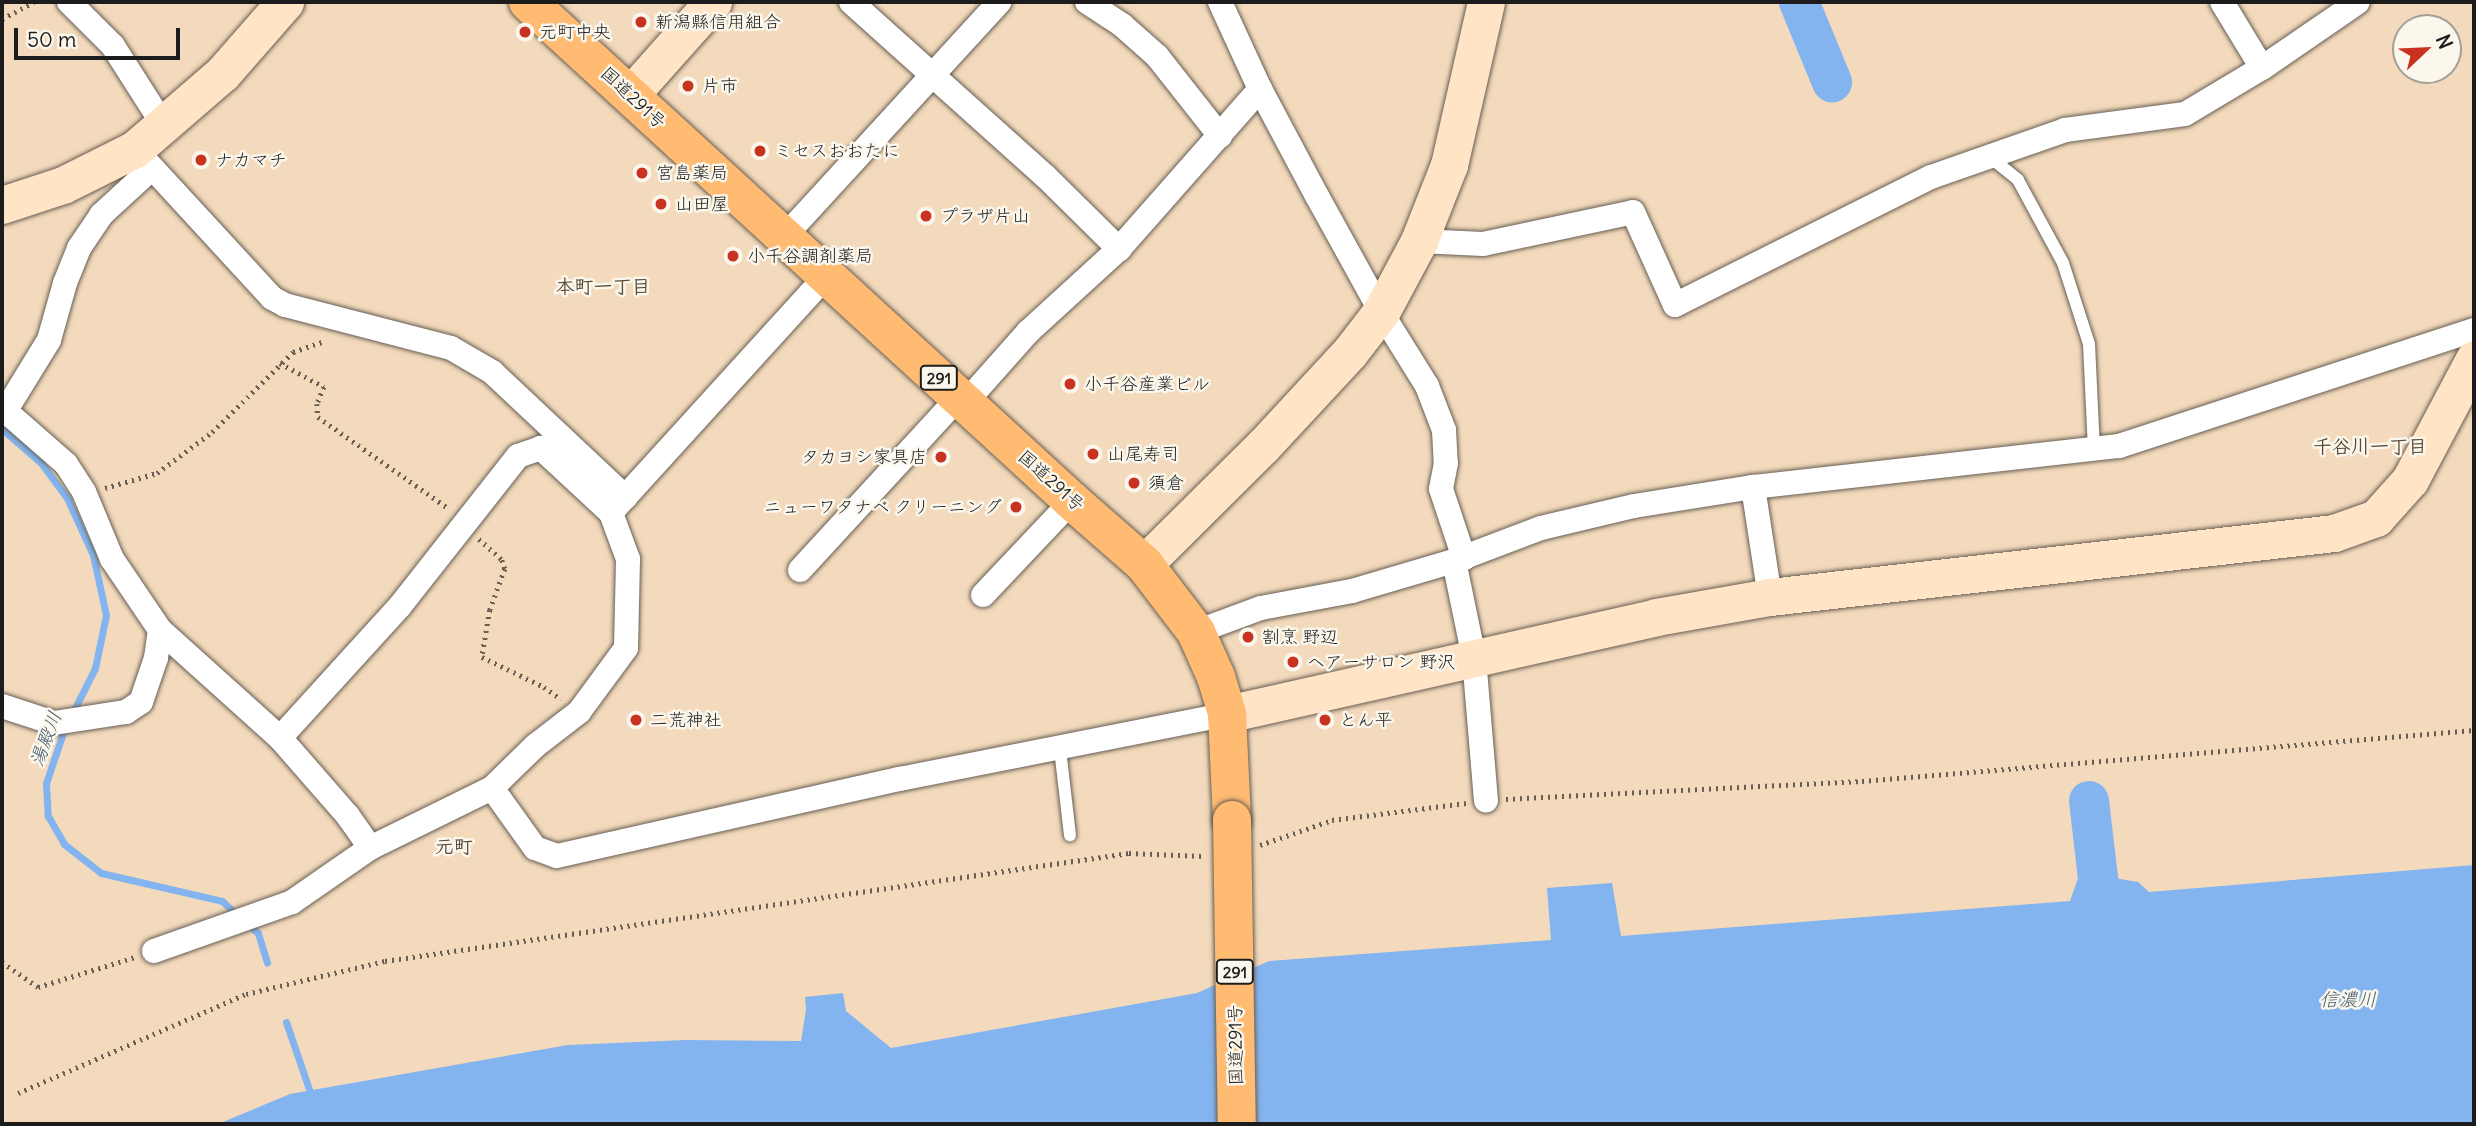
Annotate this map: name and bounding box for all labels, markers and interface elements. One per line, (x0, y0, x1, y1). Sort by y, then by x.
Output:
place label: 新潟縣信用組合 (655, 11, 781, 33)
scale bar (18, 14, 184, 58)
marker: 新潟縣信用組合 (633, 14, 649, 30)
north arrow (2392, 14, 2462, 84)
place label: 元町中央 (539, 21, 611, 43)
marker: 元町中央 (517, 24, 533, 40)
text: 50 m (27, 26, 76, 53)
text: N (2431, 31, 2458, 52)
street label: 国道291号 (596, 62, 670, 134)
place label: 片市 (702, 75, 738, 97)
marker: 片市 (680, 78, 696, 94)
place label: ミセスおおたに (774, 140, 900, 162)
marker: ミセスおおたに (752, 143, 768, 159)
place label: ナカマチ (215, 149, 287, 171)
marker: ナカマチ (193, 152, 209, 168)
place label: 宮島薬局 (656, 162, 728, 184)
marker: 宮島薬局 (634, 165, 650, 181)
place label: 山田屋 (675, 193, 729, 215)
marker: 山田屋 (653, 196, 669, 212)
place label: プラザ片山 (940, 205, 1030, 227)
marker: プラザ片山 (918, 208, 934, 224)
place label: 小千谷調剤薬局 (747, 245, 873, 267)
marker: 小千谷調剤薬局 (725, 248, 741, 264)
district label: 本町一丁目 (556, 276, 650, 298)
road number: 291 (920, 366, 958, 390)
place label: 小千谷産業ビル (1084, 373, 1210, 395)
marker: 小千谷産業ビル (1062, 376, 1078, 392)
district label: 千谷川一丁目 (2313, 436, 2427, 458)
place label: 山尾寿司 (1107, 443, 1179, 465)
place label: タカヨシ家具店 (801, 446, 927, 468)
street label: 国道291号 (1014, 446, 1088, 516)
marker: 山尾寿司 (1085, 446, 1101, 462)
marker: タカヨシ家具店 (933, 449, 949, 465)
place label: 須倉 (1148, 472, 1184, 494)
marker: 須倉 (1126, 475, 1142, 491)
place label: ニューワタナベ クリーニング (764, 496, 1002, 518)
marker: ニューワタナベ クリーニング (1008, 499, 1024, 515)
place label: 割烹 野辺 (1262, 626, 1338, 648)
marker: 割烹 野辺 (1240, 629, 1256, 645)
place label: ヘアーサロン 野沢 (1307, 651, 1455, 673)
marker: ヘアーサロン 野沢 (1285, 654, 1301, 670)
water label: 湯殿川 (25, 708, 67, 770)
place label: 二荒神社 (650, 709, 722, 731)
place label: とん平 (1339, 709, 1393, 731)
marker: 二荒神社 (628, 712, 644, 728)
marker: とん平 (1317, 712, 1333, 728)
district label: 元町 (435, 836, 473, 858)
road number: 291 (1216, 960, 1254, 984)
water label: 信濃川 (2320, 989, 2376, 1011)
street label: 国道291号 (1224, 1004, 1248, 1086)

